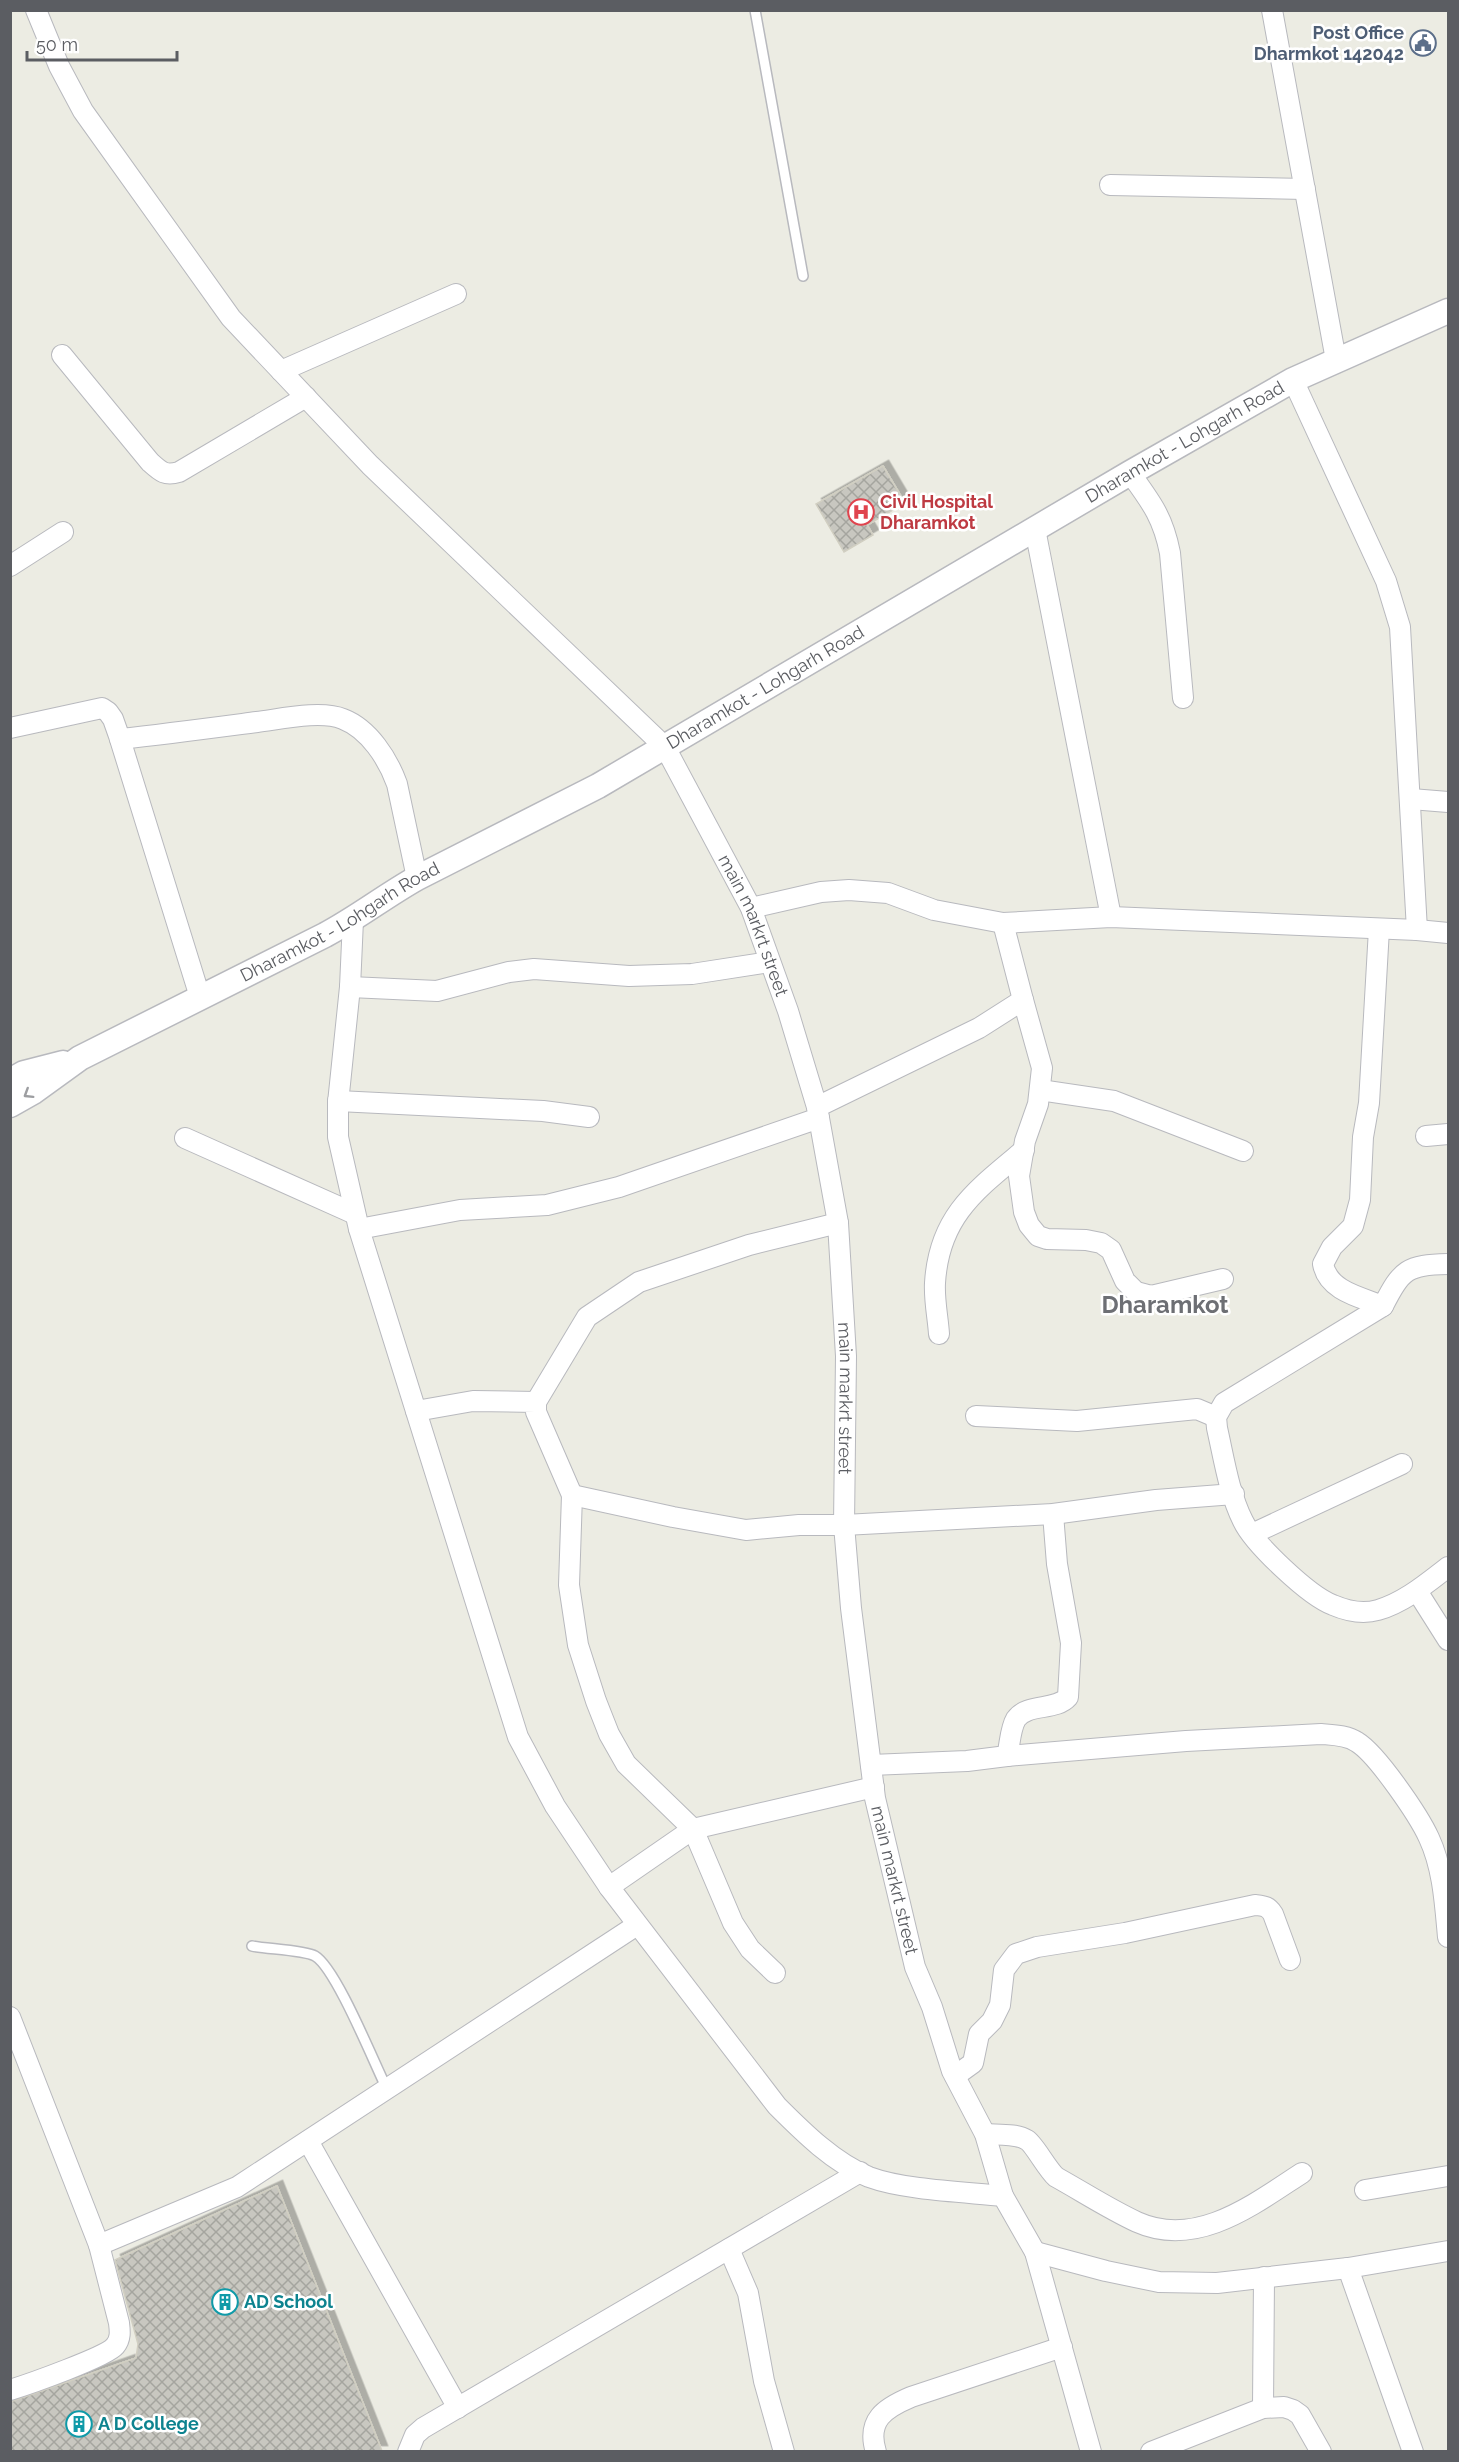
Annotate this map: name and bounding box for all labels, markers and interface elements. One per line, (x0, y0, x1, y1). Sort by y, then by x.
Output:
place label: Post Office Dharmkot 142042 (1254, 22, 1404, 64)
scale bar (27, 24, 177, 62)
public building icon: Post Office Dharmkot 142042 (1408, 28, 1438, 58)
text: 50 m (36, 34, 78, 55)
street label: Dharamkot - Lohgarh Road (1082, 376, 1287, 507)
place label: Civil Hospital Dharamkot (880, 491, 993, 533)
hospital icon: Civil Hospital Dharamkot (846, 497, 876, 527)
street label: Dharamkot - Lohgarh Road (663, 621, 868, 753)
street label: main markrt street (714, 851, 793, 999)
street label: Dharamkot - Lohgarh Road (237, 857, 443, 986)
one-way arrow (24, 1087, 34, 1099)
district label: Dharamkot (1101, 1290, 1229, 1319)
street label: main markrt street (834, 1321, 857, 1475)
street label: main markrt street (867, 1803, 923, 1957)
building icon: AD School (210, 2287, 240, 2317)
place label: AD School (244, 2291, 333, 2312)
building icon: A D College (64, 2409, 94, 2439)
place label: A D College (98, 2413, 199, 2434)

